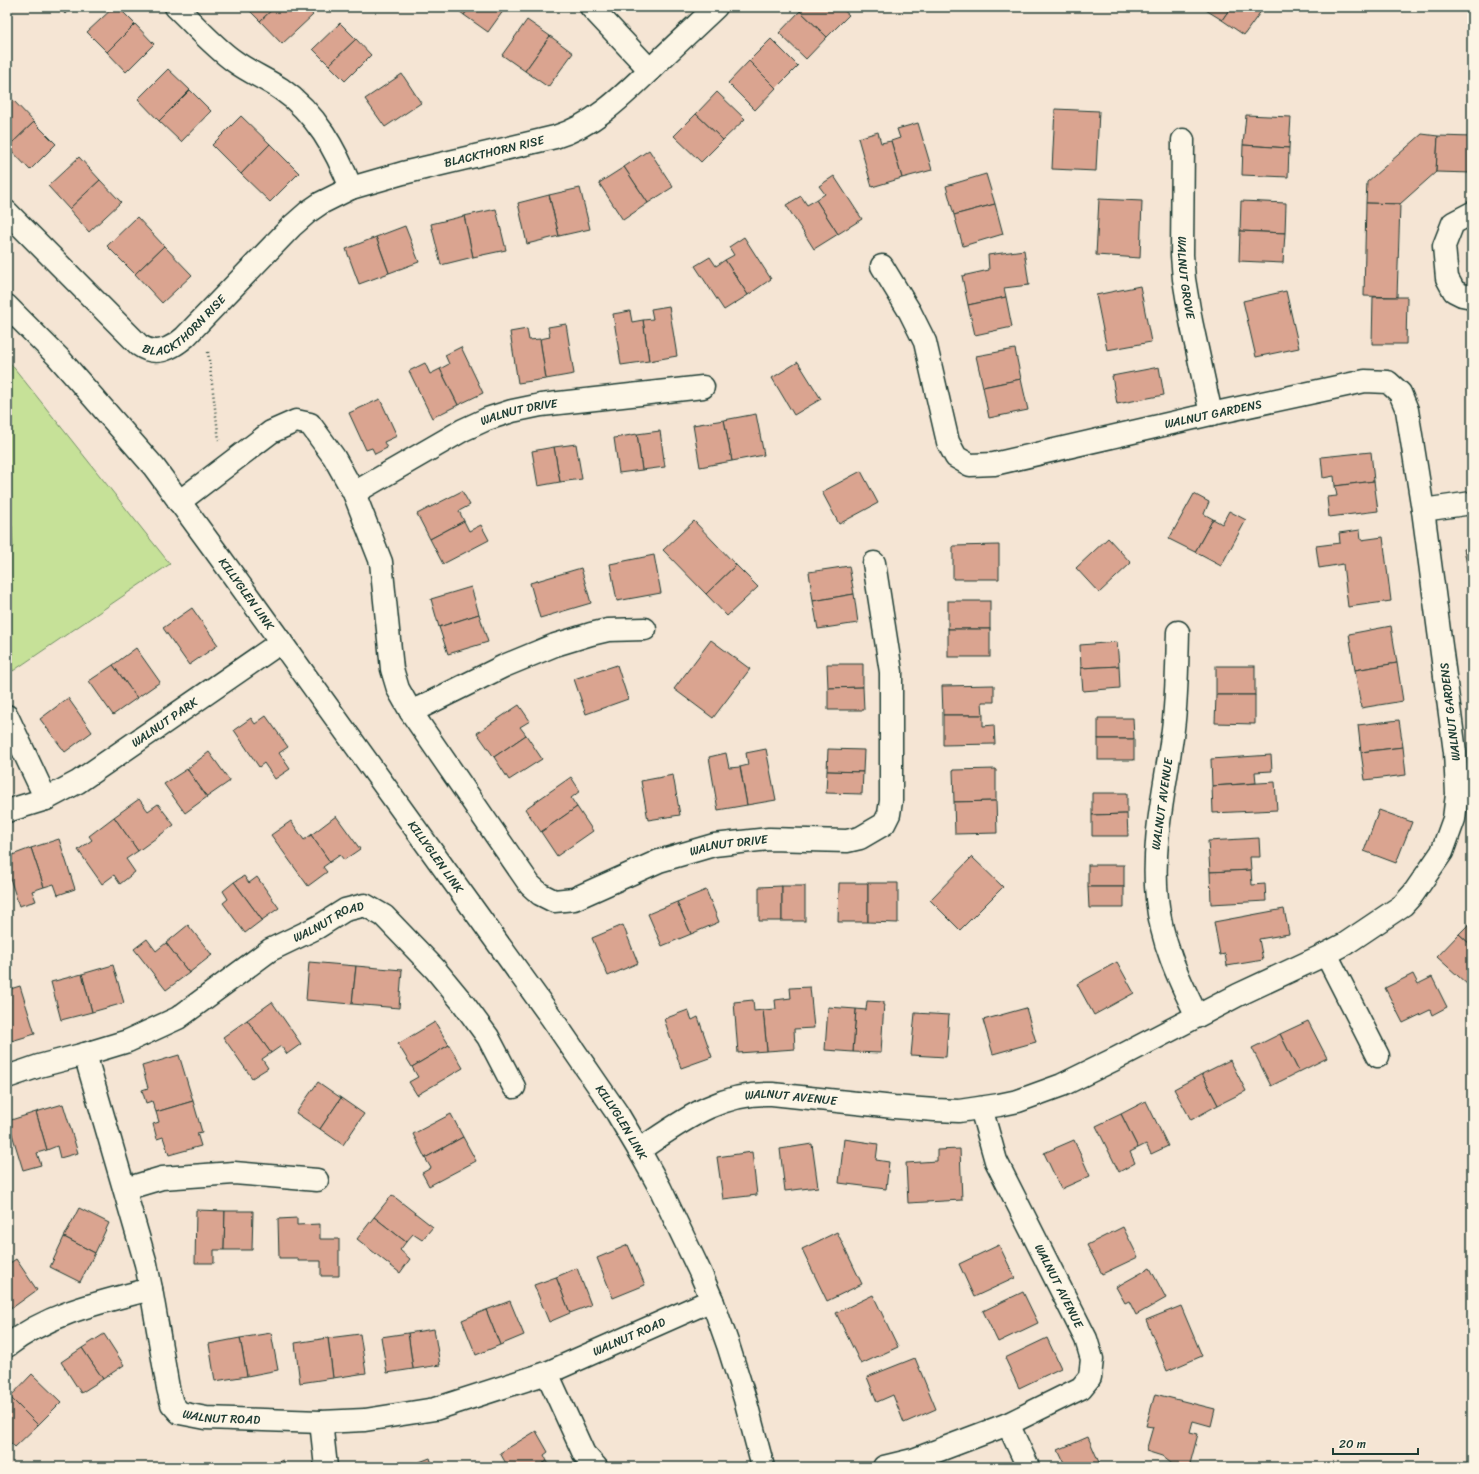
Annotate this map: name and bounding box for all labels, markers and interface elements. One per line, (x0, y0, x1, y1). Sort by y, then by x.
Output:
street label: BLACKTHORN RISE (442, 129, 548, 174)
street label: WALNUT GROVE (1171, 236, 1202, 322)
street label: BLACKTHORN RISE (139, 288, 232, 362)
street label: WALNUT DRIVE (476, 392, 560, 432)
street label: WALNUT GARDENS (1162, 393, 1264, 435)
street label: KILLYGLEN LINK (213, 553, 281, 635)
street label: WALNUT GARDENS (1433, 661, 1467, 762)
street label: WALNUT PARK (126, 691, 203, 753)
street label: WALNUT AVENUE (1145, 755, 1180, 851)
street label: KILLYGLEN LINK (402, 816, 470, 898)
street label: WALNUT DRIVE (687, 828, 770, 863)
street label: WALNUT ROAD (289, 895, 366, 949)
street label: KILLYGLEN LINK (589, 1080, 654, 1164)
street label: WALNUT AVENUE (743, 1083, 839, 1112)
street label: WALNUT AVENUE (1028, 1240, 1090, 1333)
street label: WALNUT ROAD (589, 1311, 669, 1363)
street label: WALNUT ROAD (181, 1403, 261, 1431)
scale bar (1333, 1430, 1418, 1456)
text: 20 m (1339, 1433, 1366, 1455)

